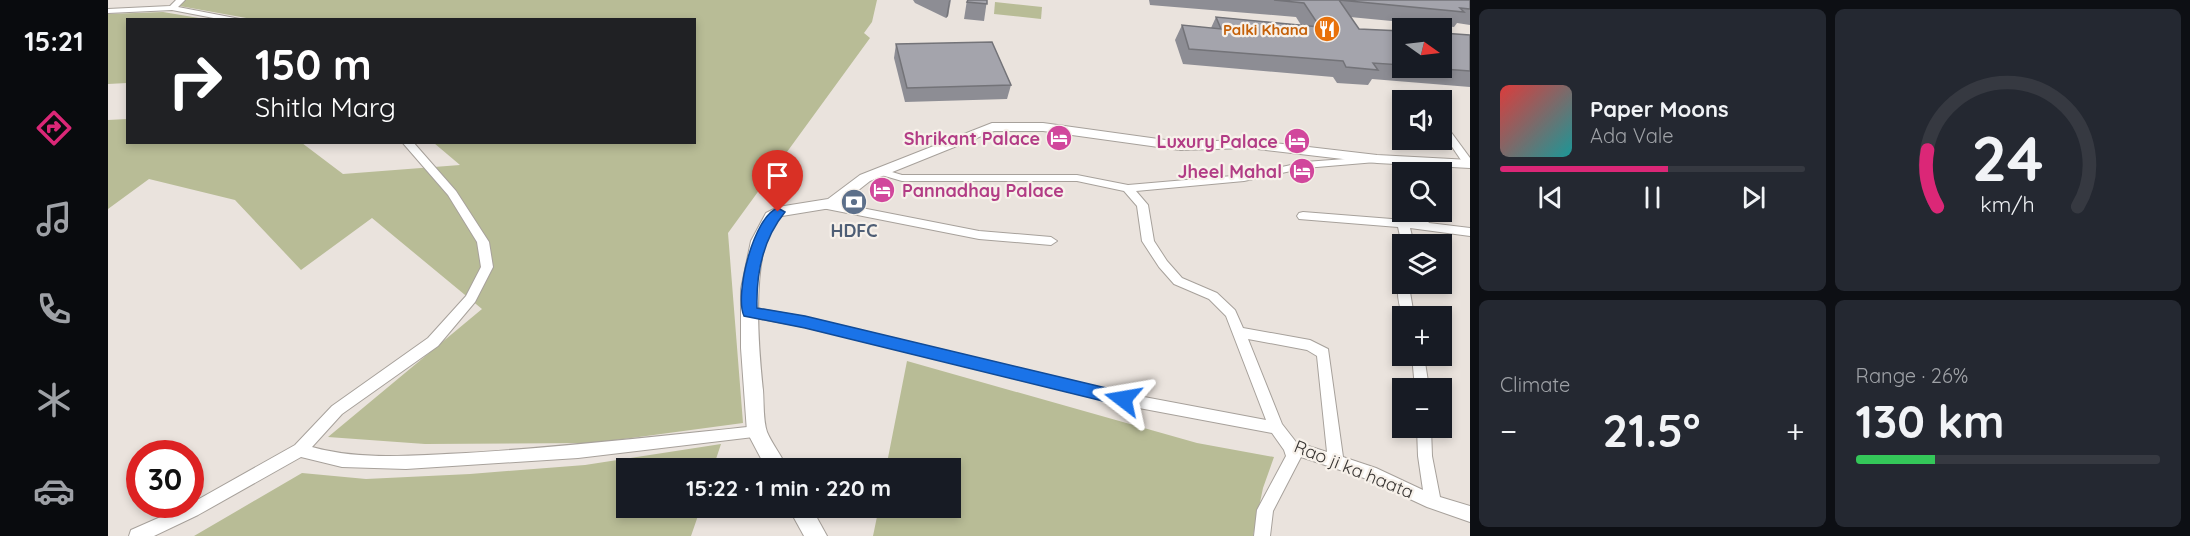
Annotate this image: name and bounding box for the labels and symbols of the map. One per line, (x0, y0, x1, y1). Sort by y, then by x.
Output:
restaurant icon: Palki Khana (1312, 14, 1342, 44)
north arrow (1392, 18, 1452, 78)
place label: Palki Khana (1223, 20, 1308, 39)
hotel icon: Shrikant Palace (1044, 123, 1074, 153)
hotel icon: Luxury Palace (1282, 126, 1312, 156)
place label: Shrikant Palace (904, 127, 1040, 150)
place label: Luxury Palace (1156, 130, 1278, 153)
pin (752, 150, 803, 212)
hotel icon: Jheel Mahal (1287, 156, 1317, 186)
place label: Jheel Mahal (1178, 160, 1282, 183)
hotel icon: Pannadhay Palace (867, 175, 897, 205)
place label: Pannadhay Palace (902, 179, 1064, 202)
bank icon: HDFC (839, 187, 869, 217)
place label: HDFC (830, 219, 878, 242)
position arrow (1091, 367, 1155, 431)
street label: Rao ji ka haata (1291, 435, 1417, 503)
speed limit sign: 30 (126, 440, 204, 518)

